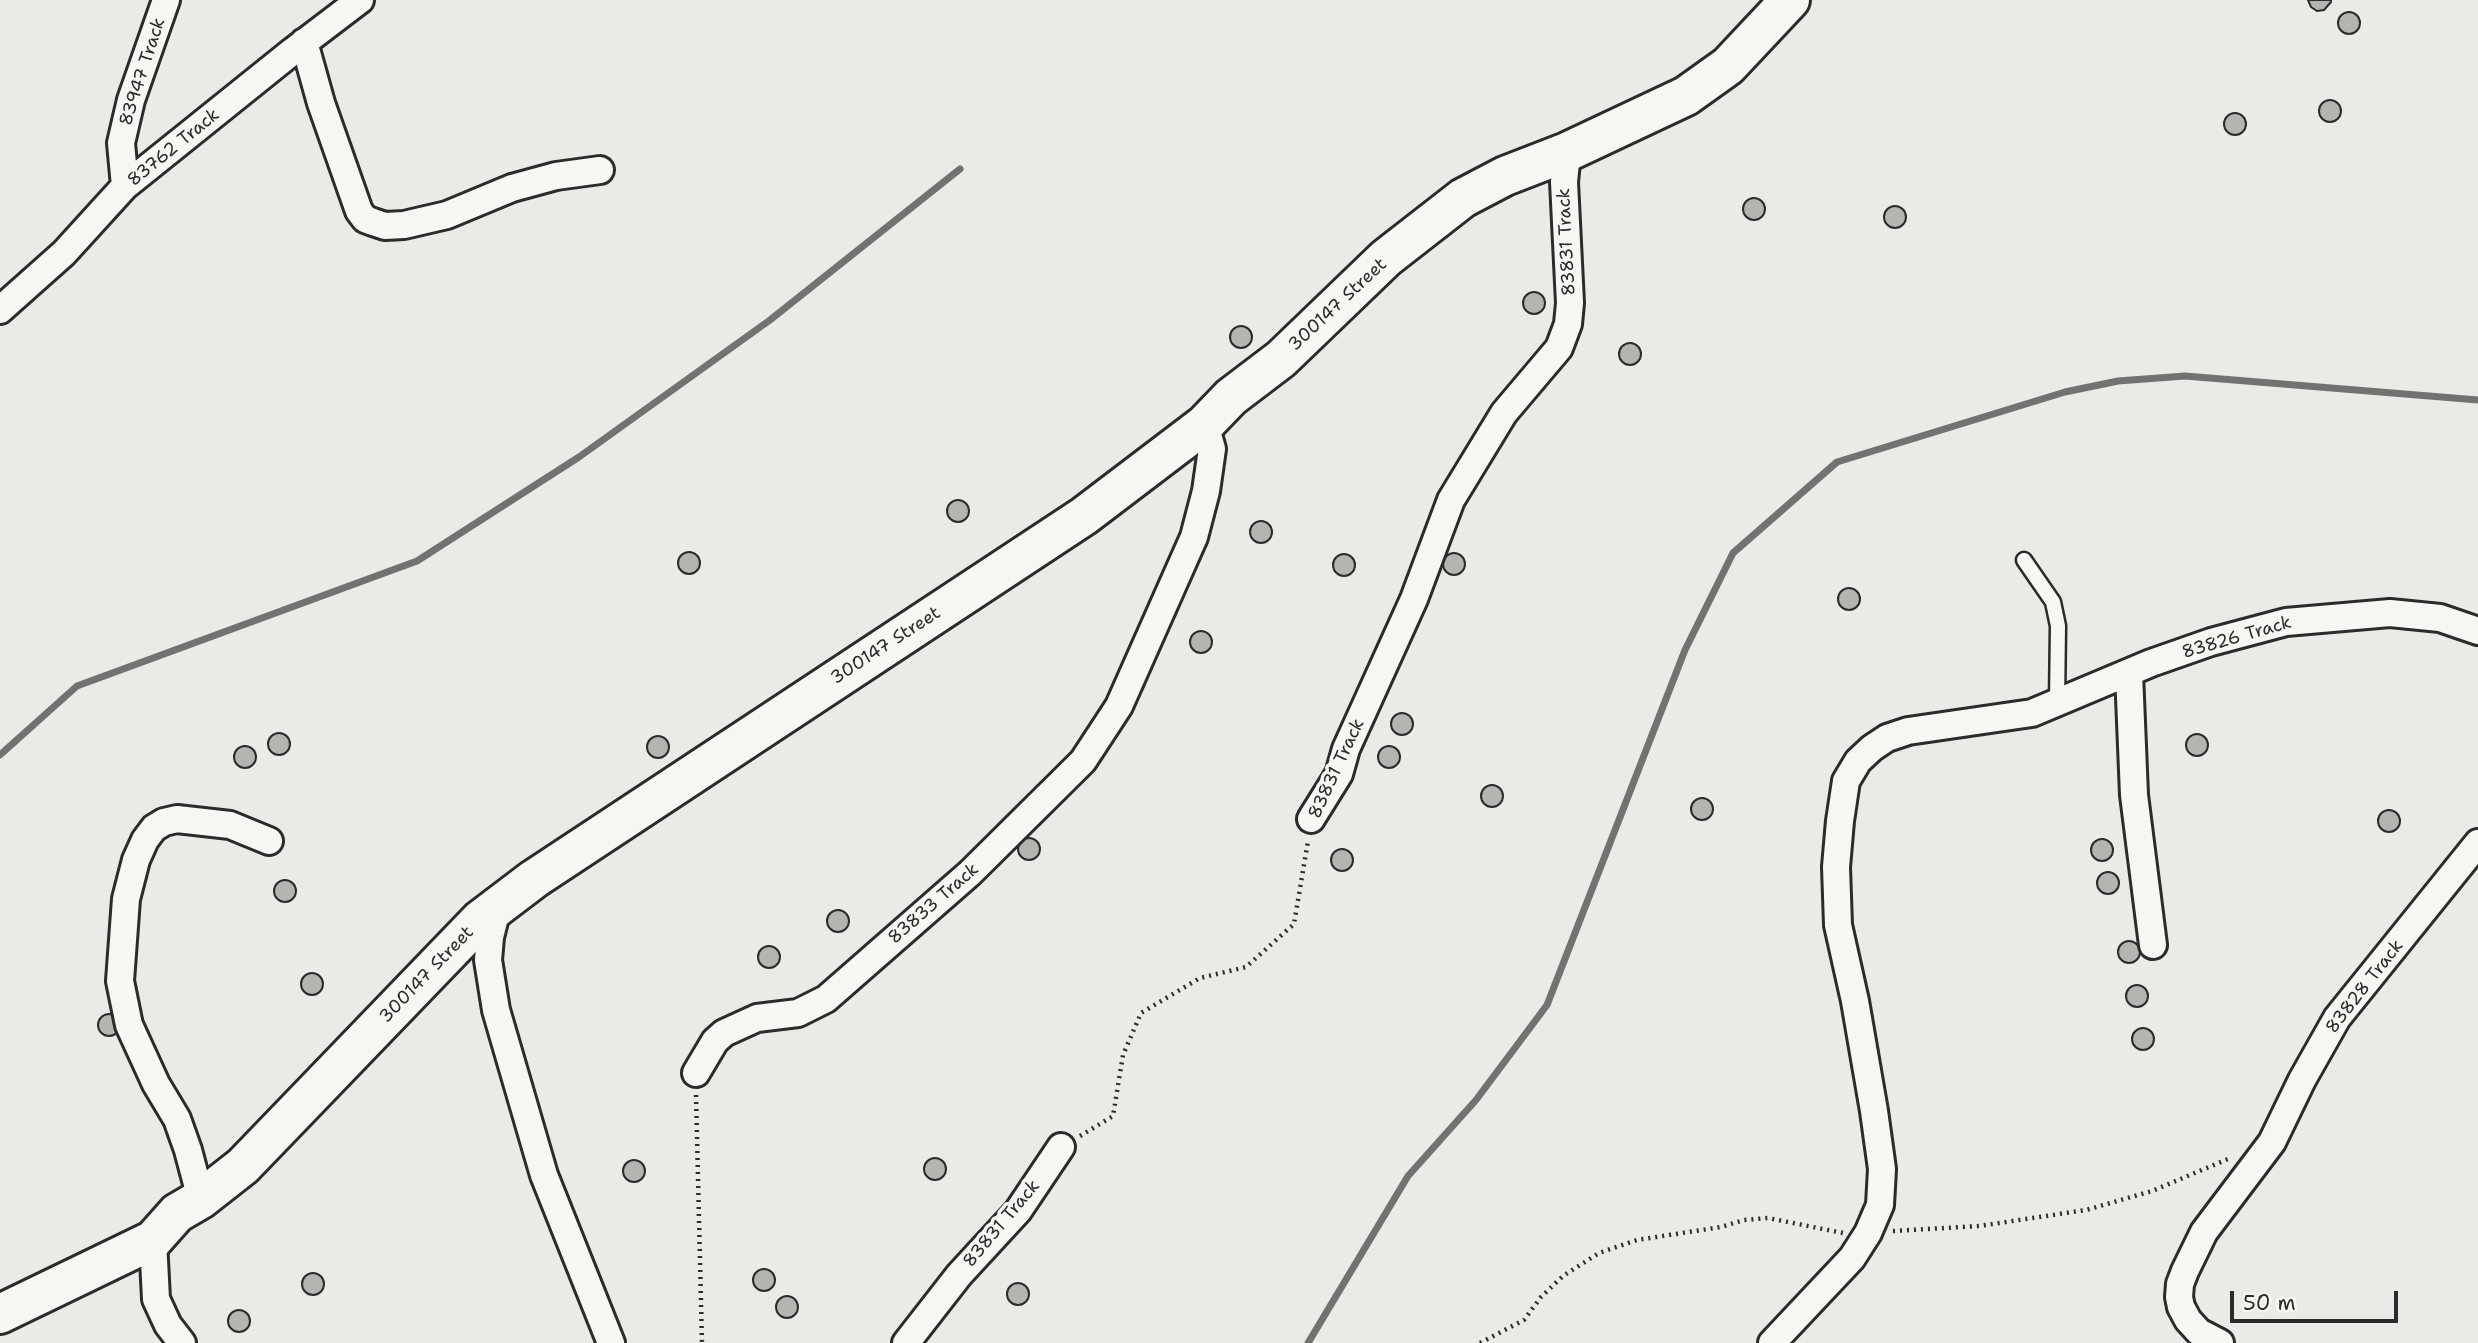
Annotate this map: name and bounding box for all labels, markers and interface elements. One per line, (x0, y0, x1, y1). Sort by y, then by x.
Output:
street label: 83947 Track (115, 15, 171, 129)
street label: 83762 Track (124, 104, 224, 192)
street label: 83831 Track (1553, 188, 1581, 296)
street label: 300147 Street (1284, 254, 1392, 356)
street label: 300147 Street (827, 602, 945, 690)
street label: 83826 Track (2180, 612, 2294, 664)
street label: 83831 Track (1304, 716, 1370, 822)
street label: 83833 Track (884, 859, 984, 949)
street label: 300147 Street (375, 922, 479, 1028)
street label: 83828 Track (2322, 936, 2408, 1038)
street label: 83831 Track (959, 1176, 1045, 1272)
scale bar (2233, 1276, 2401, 1320)
text: 50 m (2243, 1289, 2296, 1317)

